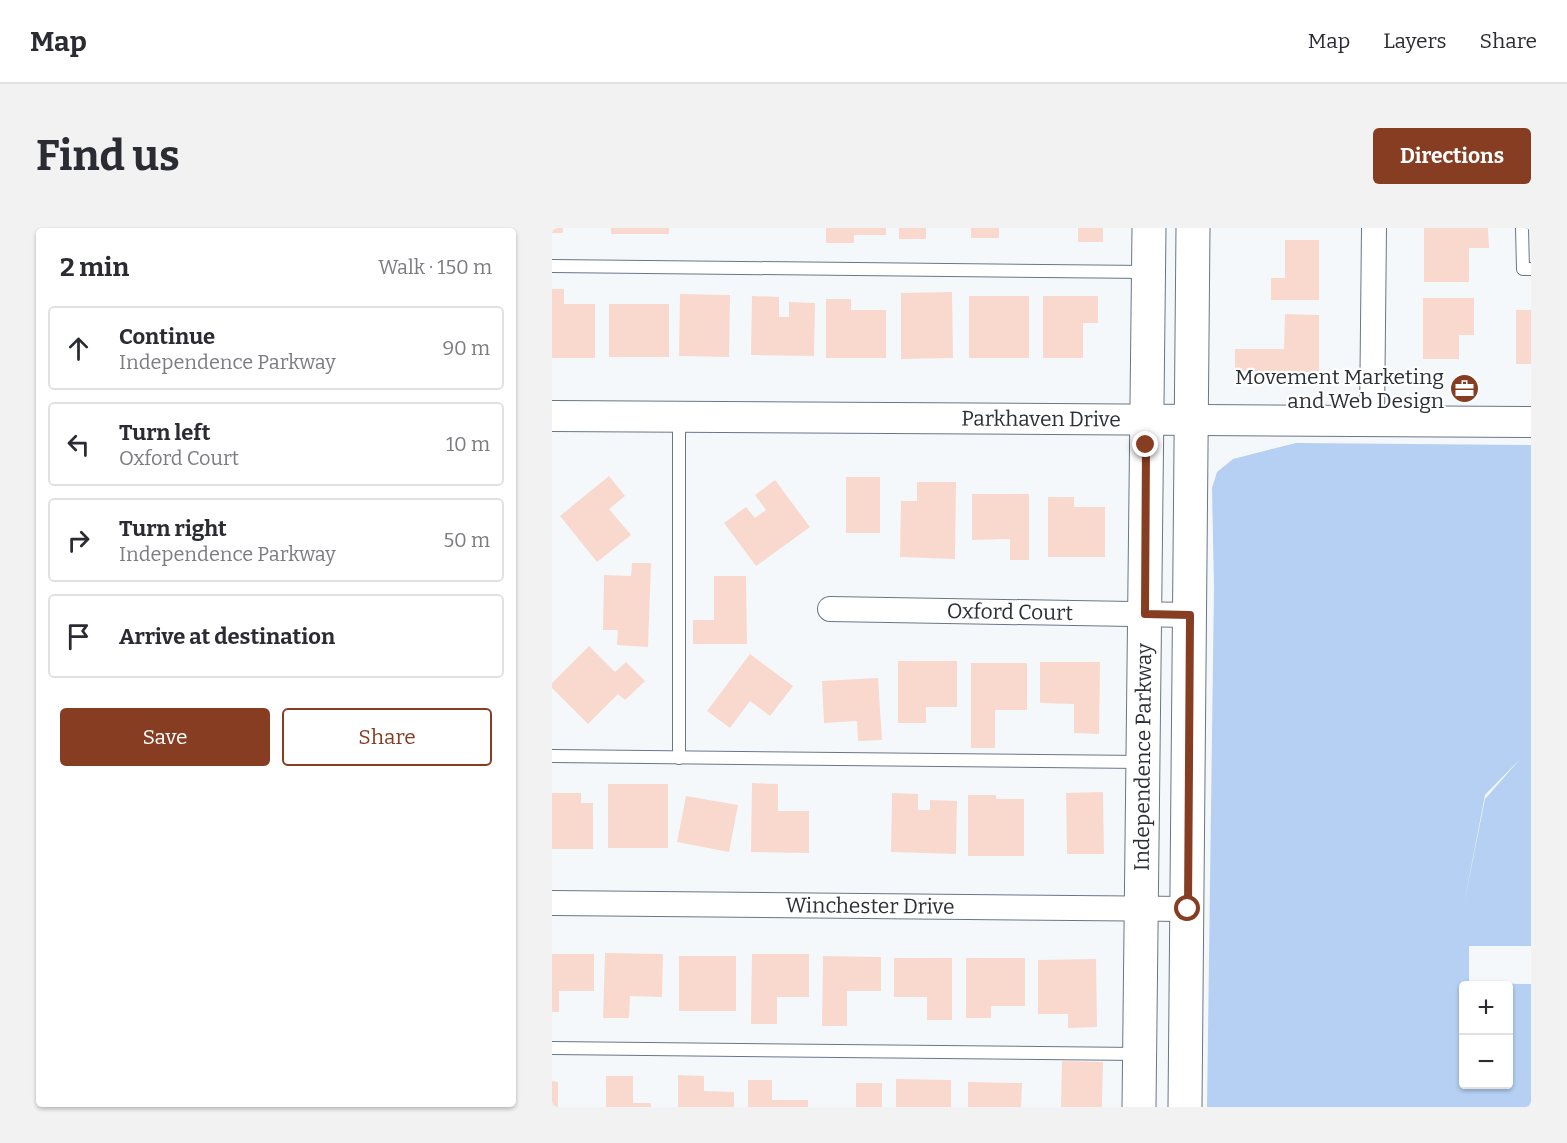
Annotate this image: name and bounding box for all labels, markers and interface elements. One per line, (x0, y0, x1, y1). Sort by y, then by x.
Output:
text: Map (30, 25, 87, 58)
text: Map (1308, 28, 1350, 54)
text: Layers (1383, 28, 1447, 54)
text: Share (1480, 28, 1537, 54)
button: Directions (1373, 128, 1531, 184)
text: Find us (36, 131, 180, 181)
text: 2 min (60, 252, 129, 283)
text: Walk · 150 m (378, 255, 492, 279)
text: Continue (119, 323, 215, 350)
icon: ahead (62, 332, 95, 365)
text: 90 m (442, 336, 490, 360)
text: Independence Parkway (119, 350, 336, 374)
place label: Movement Marketing and Web Design (1235, 364, 1444, 414)
office icon: Movement Marketing and Web Design (1449, 373, 1481, 405)
street label: Parkhaven Drive (961, 406, 1121, 432)
text: Turn left (119, 419, 211, 446)
icon: left (62, 428, 95, 461)
route end (1132, 431, 1158, 457)
text: 10 m (446, 432, 490, 456)
text: Oxford Court (119, 446, 239, 470)
text: Turn right (119, 515, 227, 542)
icon: right (62, 524, 95, 557)
text: 50 m (443, 528, 490, 552)
text: Independence Parkway (119, 542, 336, 566)
street label: Oxford Court (947, 598, 1074, 626)
icon: arrive (62, 620, 95, 653)
text: Arrive at destination (119, 623, 335, 650)
street label: Independence Parkway (1129, 642, 1157, 871)
button: Save (60, 708, 270, 766)
button: Share (282, 708, 492, 766)
street label: Winchester Drive (785, 892, 955, 920)
route start (1174, 895, 1200, 921)
map controls (1459, 981, 1513, 1089)
button: + (1459, 981, 1513, 1035)
button: − (1459, 1035, 1513, 1089)

